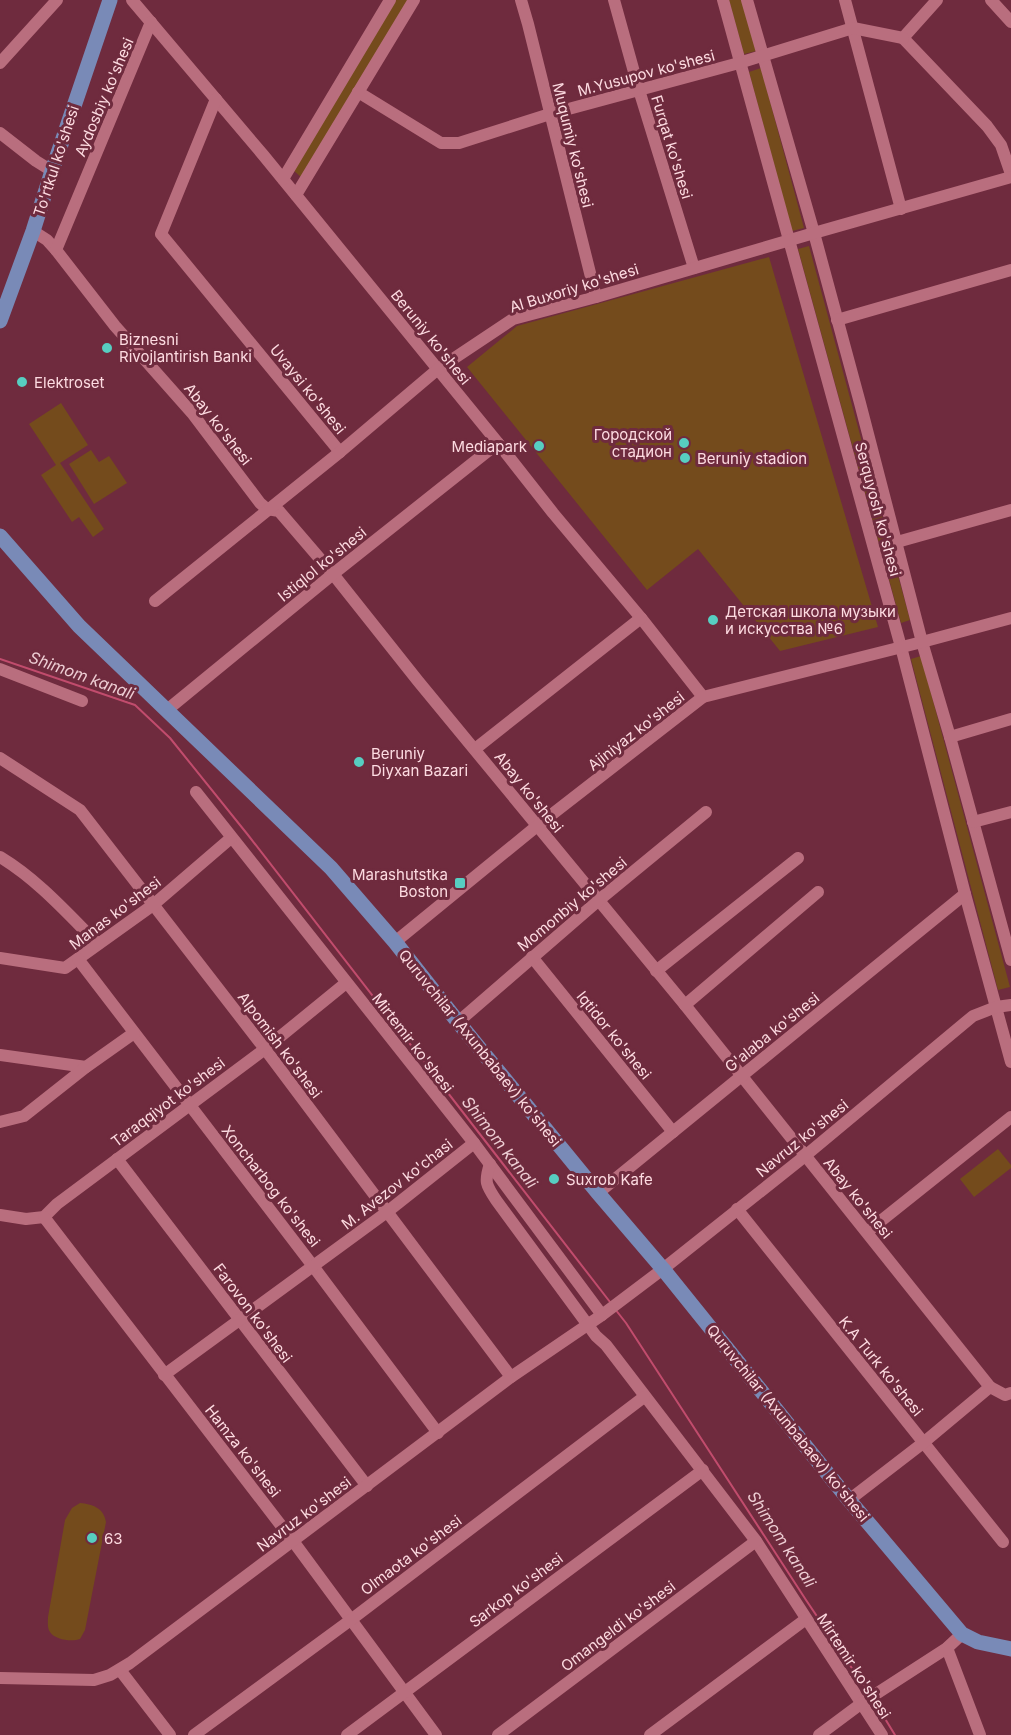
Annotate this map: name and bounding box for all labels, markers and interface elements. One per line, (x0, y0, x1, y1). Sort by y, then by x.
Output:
street label: Aydosbiy ko'shesi (70, 35, 138, 159)
street label: M.Yusupov ko'shesi (575, 46, 717, 100)
street label: Muqumiy ko'shesi (548, 81, 598, 209)
street label: Furqat ko'shesi (647, 93, 697, 201)
street label: To'rtkul ko'shesi (29, 103, 83, 219)
street label: Al Buxoriy ko'shesi (507, 259, 641, 317)
street label: Beruniy ko'shesi (387, 286, 475, 388)
place label: Biznesni Rivojlantirish Banki (119, 330, 252, 366)
street label: Uvaysi ko'shesi (266, 340, 350, 438)
marker: Biznesni Rivojlantirish Banki (100, 341, 114, 355)
place label: Elektroset (34, 373, 105, 392)
marker: Elektroset (15, 375, 29, 389)
street label: Abay ko'shesi (180, 379, 256, 469)
place label: Городской стадион (594, 425, 672, 461)
marker: Городской стадион (677, 436, 691, 450)
place label: Mediapark (452, 437, 528, 456)
marker: Mediapark (532, 439, 546, 453)
street label: Serquyosh ko'shesi (851, 440, 905, 578)
place label: Beruniy stadion (697, 449, 807, 468)
marker: Beruniy stadion (678, 451, 692, 465)
street label: Istiqlol ko'shesi (274, 523, 370, 605)
place label: Детская школа музыки и искусства №6 (725, 602, 896, 638)
marker: Детская школа музыки и искусства №6 (706, 613, 720, 627)
water label: Shimom kanali (26, 647, 139, 704)
street label: Ajiniyaz ko'shesi (584, 687, 688, 775)
place label: Beruniy Diyxan Bazari (371, 744, 468, 780)
street label: Abay ko'shesi (491, 748, 567, 836)
marker: Beruniy Diyxan Bazari (352, 755, 366, 769)
street label: Momonbiy ko'shesi (513, 853, 631, 955)
place label: Marashutstka Boston (352, 865, 448, 901)
street label: Manas ko'shesi (65, 872, 165, 954)
marker: Marashutstka Boston (453, 876, 467, 890)
street label: Quruvchilar (Axunbabaev) ko'shesi (395, 946, 565, 1150)
street label: Iqtidor ko'shesi (573, 987, 655, 1083)
street label: Alpomish ko'shesi (234, 988, 326, 1102)
street label: G'alaba ko'shesi (721, 988, 823, 1076)
street label: Mirtemir ko'shesi (368, 989, 458, 1097)
street label: Taraqqiyot ko'shesi (107, 1053, 229, 1151)
water label: Shimom kanali (458, 1092, 543, 1193)
street label: Navruz ko'shesi (752, 1095, 852, 1181)
street label: Xoncharbog ko'shesi (218, 1121, 324, 1251)
street label: M. Avezov ko'chasi (338, 1135, 456, 1233)
street label: Abay ko'shesi (820, 1154, 896, 1242)
place label: Suxrob Kafe (566, 1170, 653, 1189)
marker: Suxrob Kafe (547, 1172, 561, 1186)
street label: Farovon ko'shesi (209, 1260, 297, 1366)
street label: K.A Turk ko'shesi (835, 1312, 927, 1420)
street label: Quruvchilar (Axunbabaev) ko'shesi (703, 1321, 873, 1525)
street label: Hamza ko'shesi (201, 1401, 285, 1501)
street label: Navruz ko'shesi (253, 1472, 355, 1556)
water label: Shimom kanali (743, 1487, 821, 1592)
street label: Olmaota ko'shesi (357, 1511, 465, 1599)
place label: 63 (104, 1529, 123, 1548)
marker: 63 (85, 1531, 99, 1545)
street label: Sarkop ko'shesi (465, 1549, 567, 1631)
street label: Omangeldi ko'shesi (557, 1577, 679, 1675)
street label: Mirtemir ko'shesi (813, 1610, 895, 1722)

